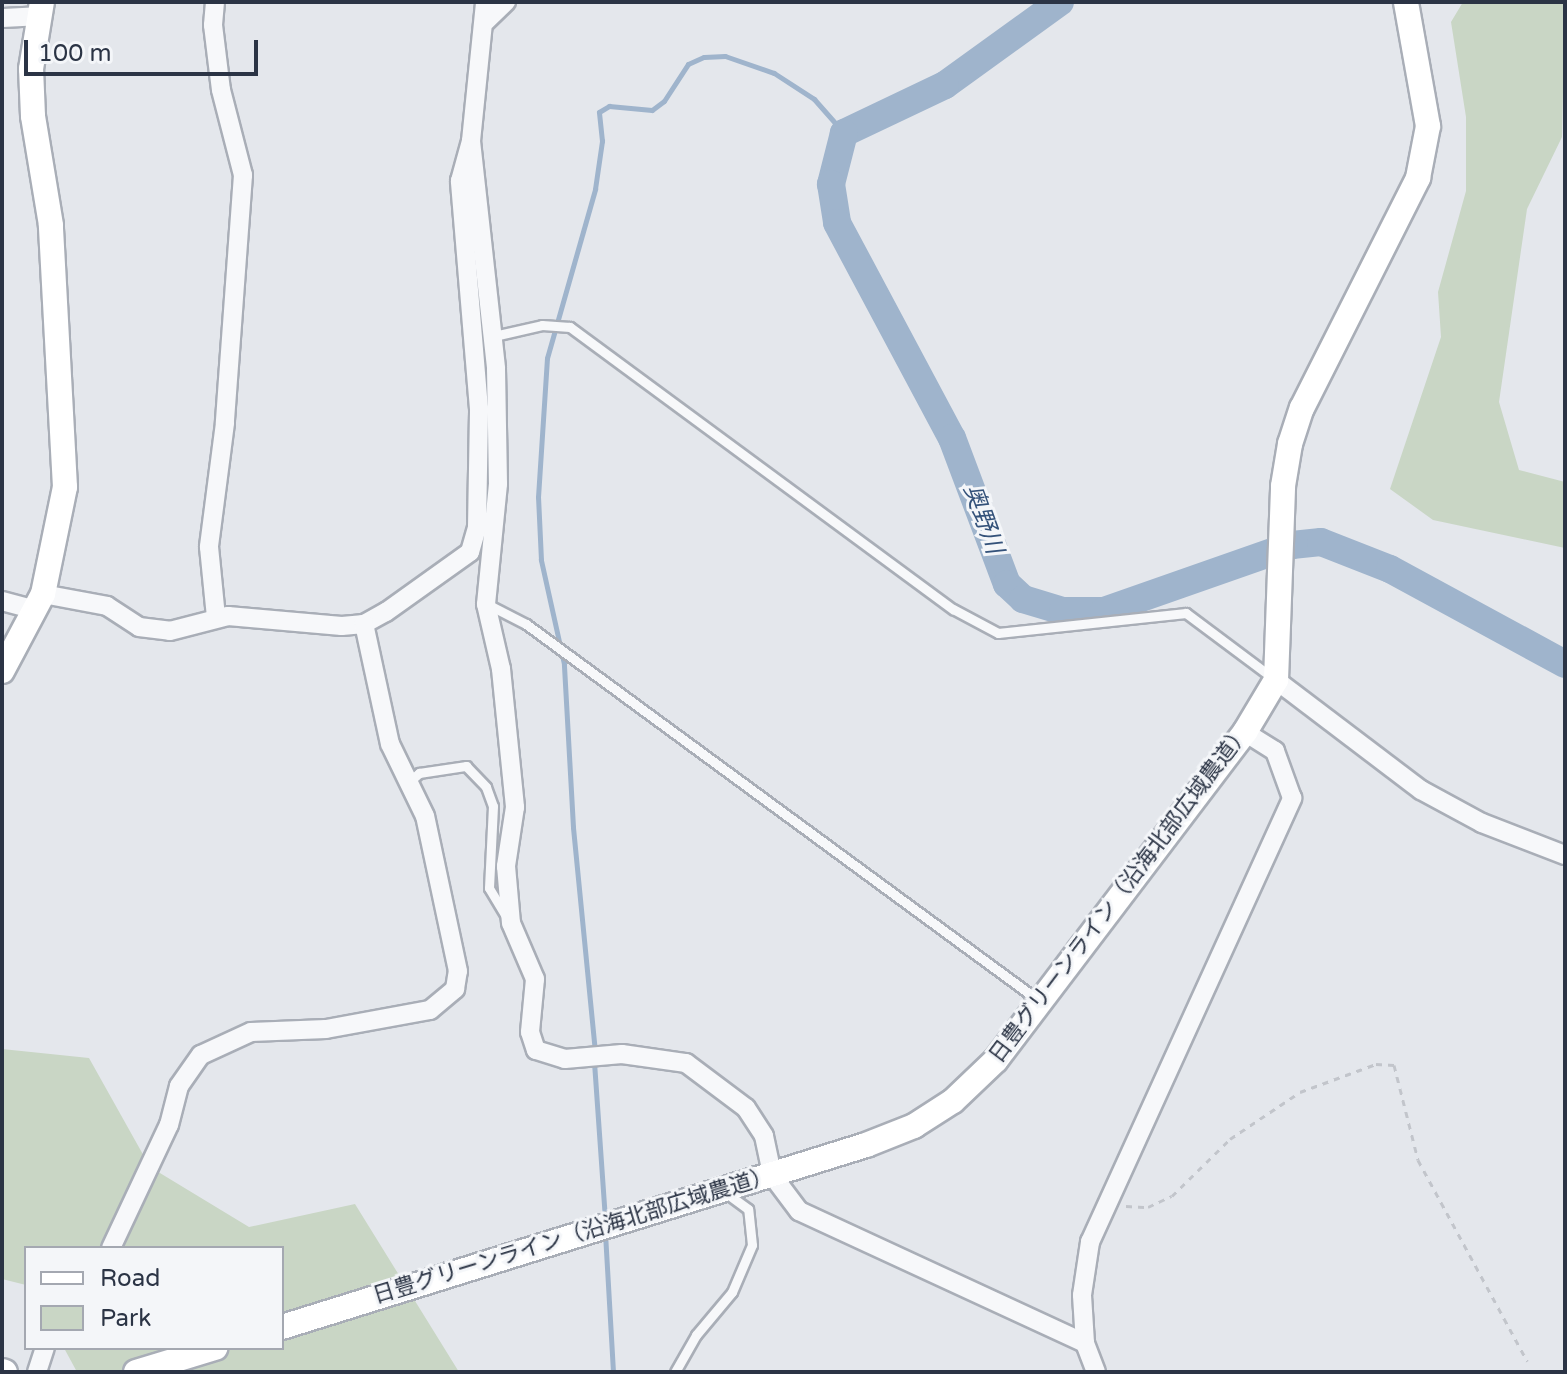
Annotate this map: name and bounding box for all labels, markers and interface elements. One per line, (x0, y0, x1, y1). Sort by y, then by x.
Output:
scale bar (28, 24, 262, 74)
text: 100 m (38, 39, 112, 68)
water label: 奥野川 (957, 480, 1009, 558)
street label: 日豊グリーンライン（沿海北部広域農道） (984, 719, 1256, 1069)
street label: 日豊グリーンライン（沿海北部広域農道） (369, 1162, 777, 1310)
legend (24, 1246, 284, 1350)
text: Road (100, 1264, 160, 1293)
text: Park (100, 1304, 151, 1333)

